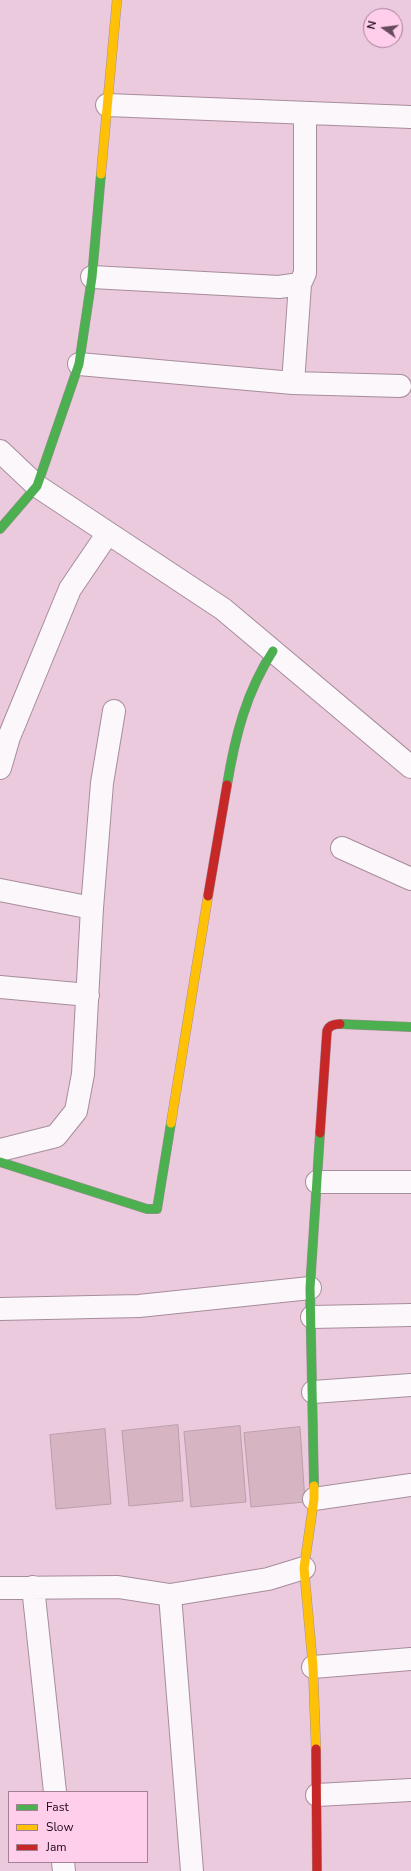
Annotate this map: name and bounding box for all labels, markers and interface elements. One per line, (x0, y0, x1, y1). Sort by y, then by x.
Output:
north arrow (363, 8, 403, 48)
text: N (364, 19, 380, 31)
legend (8, 1791, 148, 1863)
text: Fast (46, 1799, 69, 1815)
text: Slow (46, 1819, 74, 1835)
text: Jam (46, 1839, 67, 1855)

